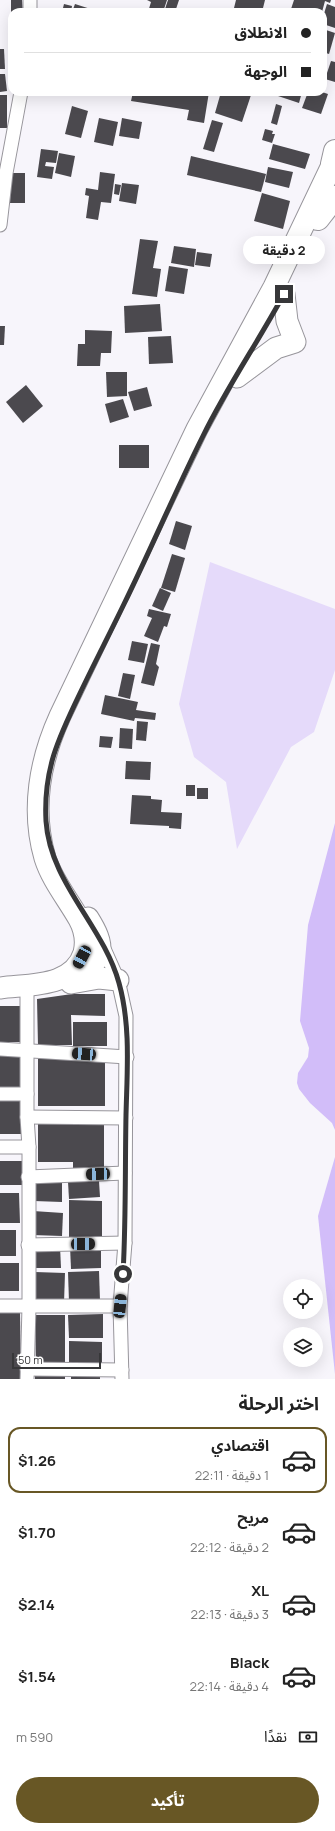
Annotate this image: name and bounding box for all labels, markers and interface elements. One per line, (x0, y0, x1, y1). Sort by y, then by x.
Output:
text: الانطلاق (235, 22, 287, 43)
text: الوجهة (244, 61, 287, 82)
callout: 2 دقيقة (243, 236, 325, 264)
text: 2 دقيقة (262, 241, 306, 259)
route end (275, 285, 293, 303)
car (71, 944, 93, 970)
car (72, 1047, 96, 1061)
car (86, 1168, 110, 1180)
car (71, 1238, 95, 1250)
route start (114, 1265, 132, 1283)
map controls (283, 1279, 323, 1367)
button: locate (283, 1279, 323, 1319)
car (113, 1293, 127, 1319)
button: layers (283, 1327, 323, 1367)
scale bar (12, 1351, 101, 1370)
text: 50 m (18, 1352, 43, 1367)
text: اختر الرحلة (239, 1391, 319, 1415)
text: اقتصادي (211, 1435, 269, 1456)
icon: car (281, 1442, 317, 1478)
text: $1.26 (18, 1450, 56, 1471)
text: 1 دقيقة · 22:11 (195, 1466, 269, 1484)
text: مريح (237, 1507, 269, 1528)
icon: car (281, 1514, 317, 1550)
text: $1.70 (18, 1522, 56, 1543)
text: 2 دقيقة · 22:12 (190, 1538, 269, 1556)
text: XL (251, 1580, 269, 1601)
icon: car (281, 1586, 317, 1622)
text: $2.14 (18, 1594, 55, 1615)
text: 3 دقيقة · 22:13 (190, 1605, 269, 1623)
text: Black (230, 1652, 269, 1673)
icon: car (281, 1658, 317, 1694)
text: $1.54 (18, 1666, 56, 1687)
text: 4 دقيقة · 22:14 (190, 1677, 269, 1695)
text: نقدًا (264, 1726, 287, 1747)
icon: cash (297, 1726, 319, 1748)
text: 590 m (16, 1728, 53, 1746)
button: تأكيد (16, 1777, 319, 1823)

